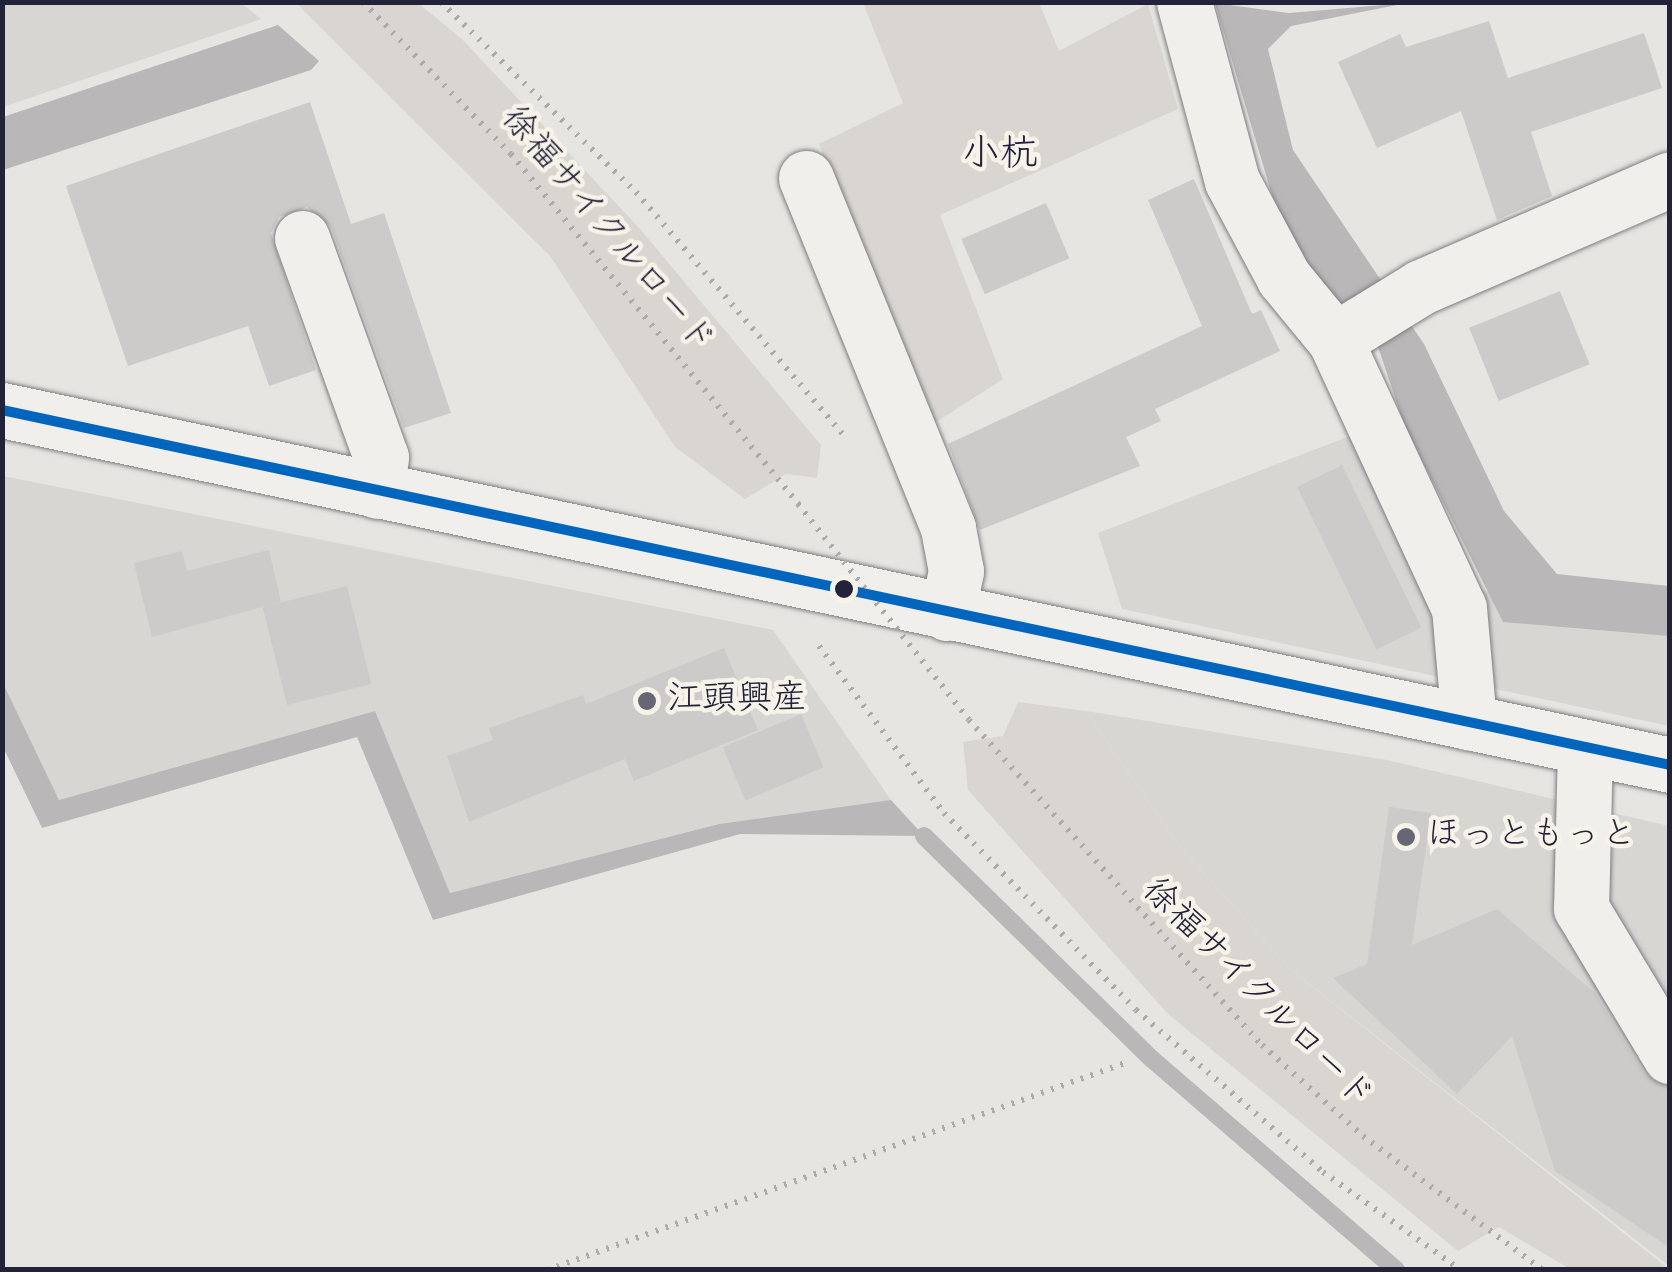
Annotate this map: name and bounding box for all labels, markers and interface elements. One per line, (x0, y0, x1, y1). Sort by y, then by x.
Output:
street label: 徐福サイクルロード (489, 97, 723, 365)
district label: 小杭 (962, 135, 1038, 181)
unlabelled marker (834, 579, 854, 599)
place label: 江頭興産 (667, 680, 807, 722)
marker: 江頭興産 (636, 690, 658, 712)
place label: ほっともっと (1426, 816, 1636, 858)
marker: ほっともっと (1395, 826, 1417, 848)
street label: 徐福サイクルロード (1130, 869, 1382, 1121)

